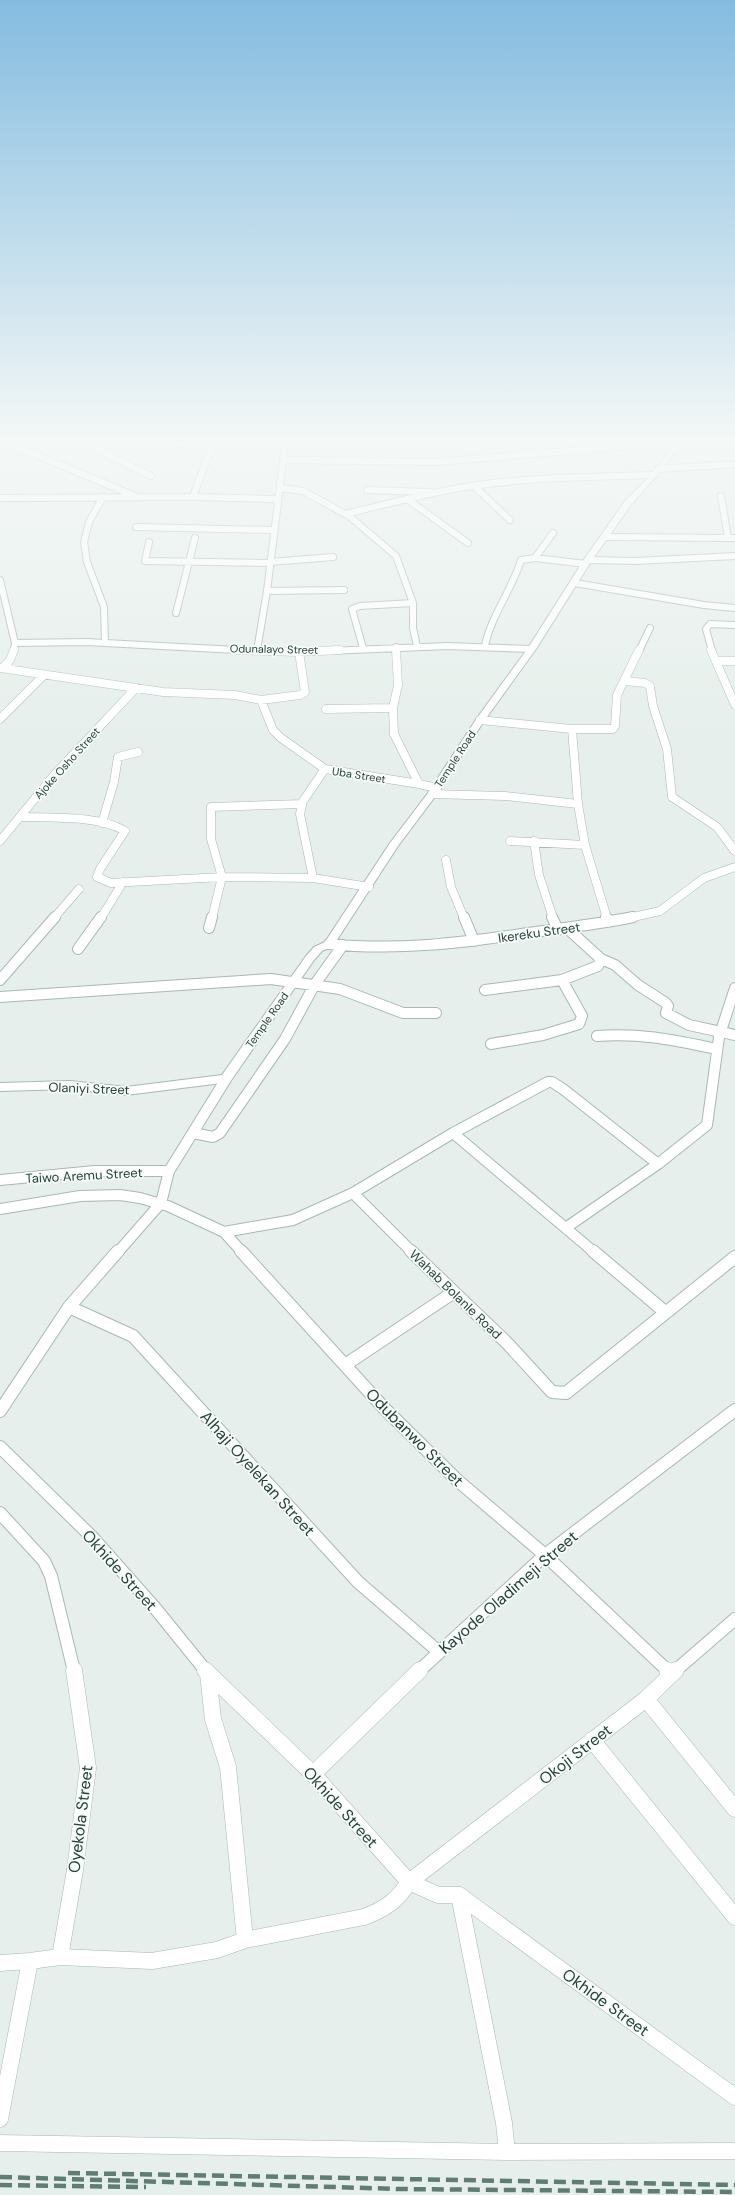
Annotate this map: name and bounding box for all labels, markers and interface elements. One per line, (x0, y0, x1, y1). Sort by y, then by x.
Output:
street label: Odunalayo Street (230, 641, 318, 657)
street label: Ajoke Osho Street (31, 724, 103, 802)
street label: Temple Road (431, 728, 479, 790)
street label: Uba Street (331, 764, 387, 786)
street label: Ikereku Street (497, 918, 581, 947)
street label: Temple Road (243, 989, 292, 1051)
street label: Olaniyi Street (48, 1079, 130, 1098)
street label: Taiwo Aremu Street (25, 1164, 143, 1187)
street label: Wahab Bolanle Road (406, 1246, 505, 1343)
street label: Odubanwo Street (361, 1384, 468, 1491)
street label: Alhaji Oyelekan Street (196, 1406, 320, 1540)
street label: Okhide Street (78, 1525, 162, 1615)
street label: Kayode Oladimeji Street (434, 1526, 582, 1659)
street label: Okoji Street (535, 1719, 616, 1789)
street label: Okhide Street (299, 1762, 383, 1852)
street label: Oyekola Street (63, 1764, 98, 1874)
street label: Okhide Street (558, 1964, 653, 2041)

